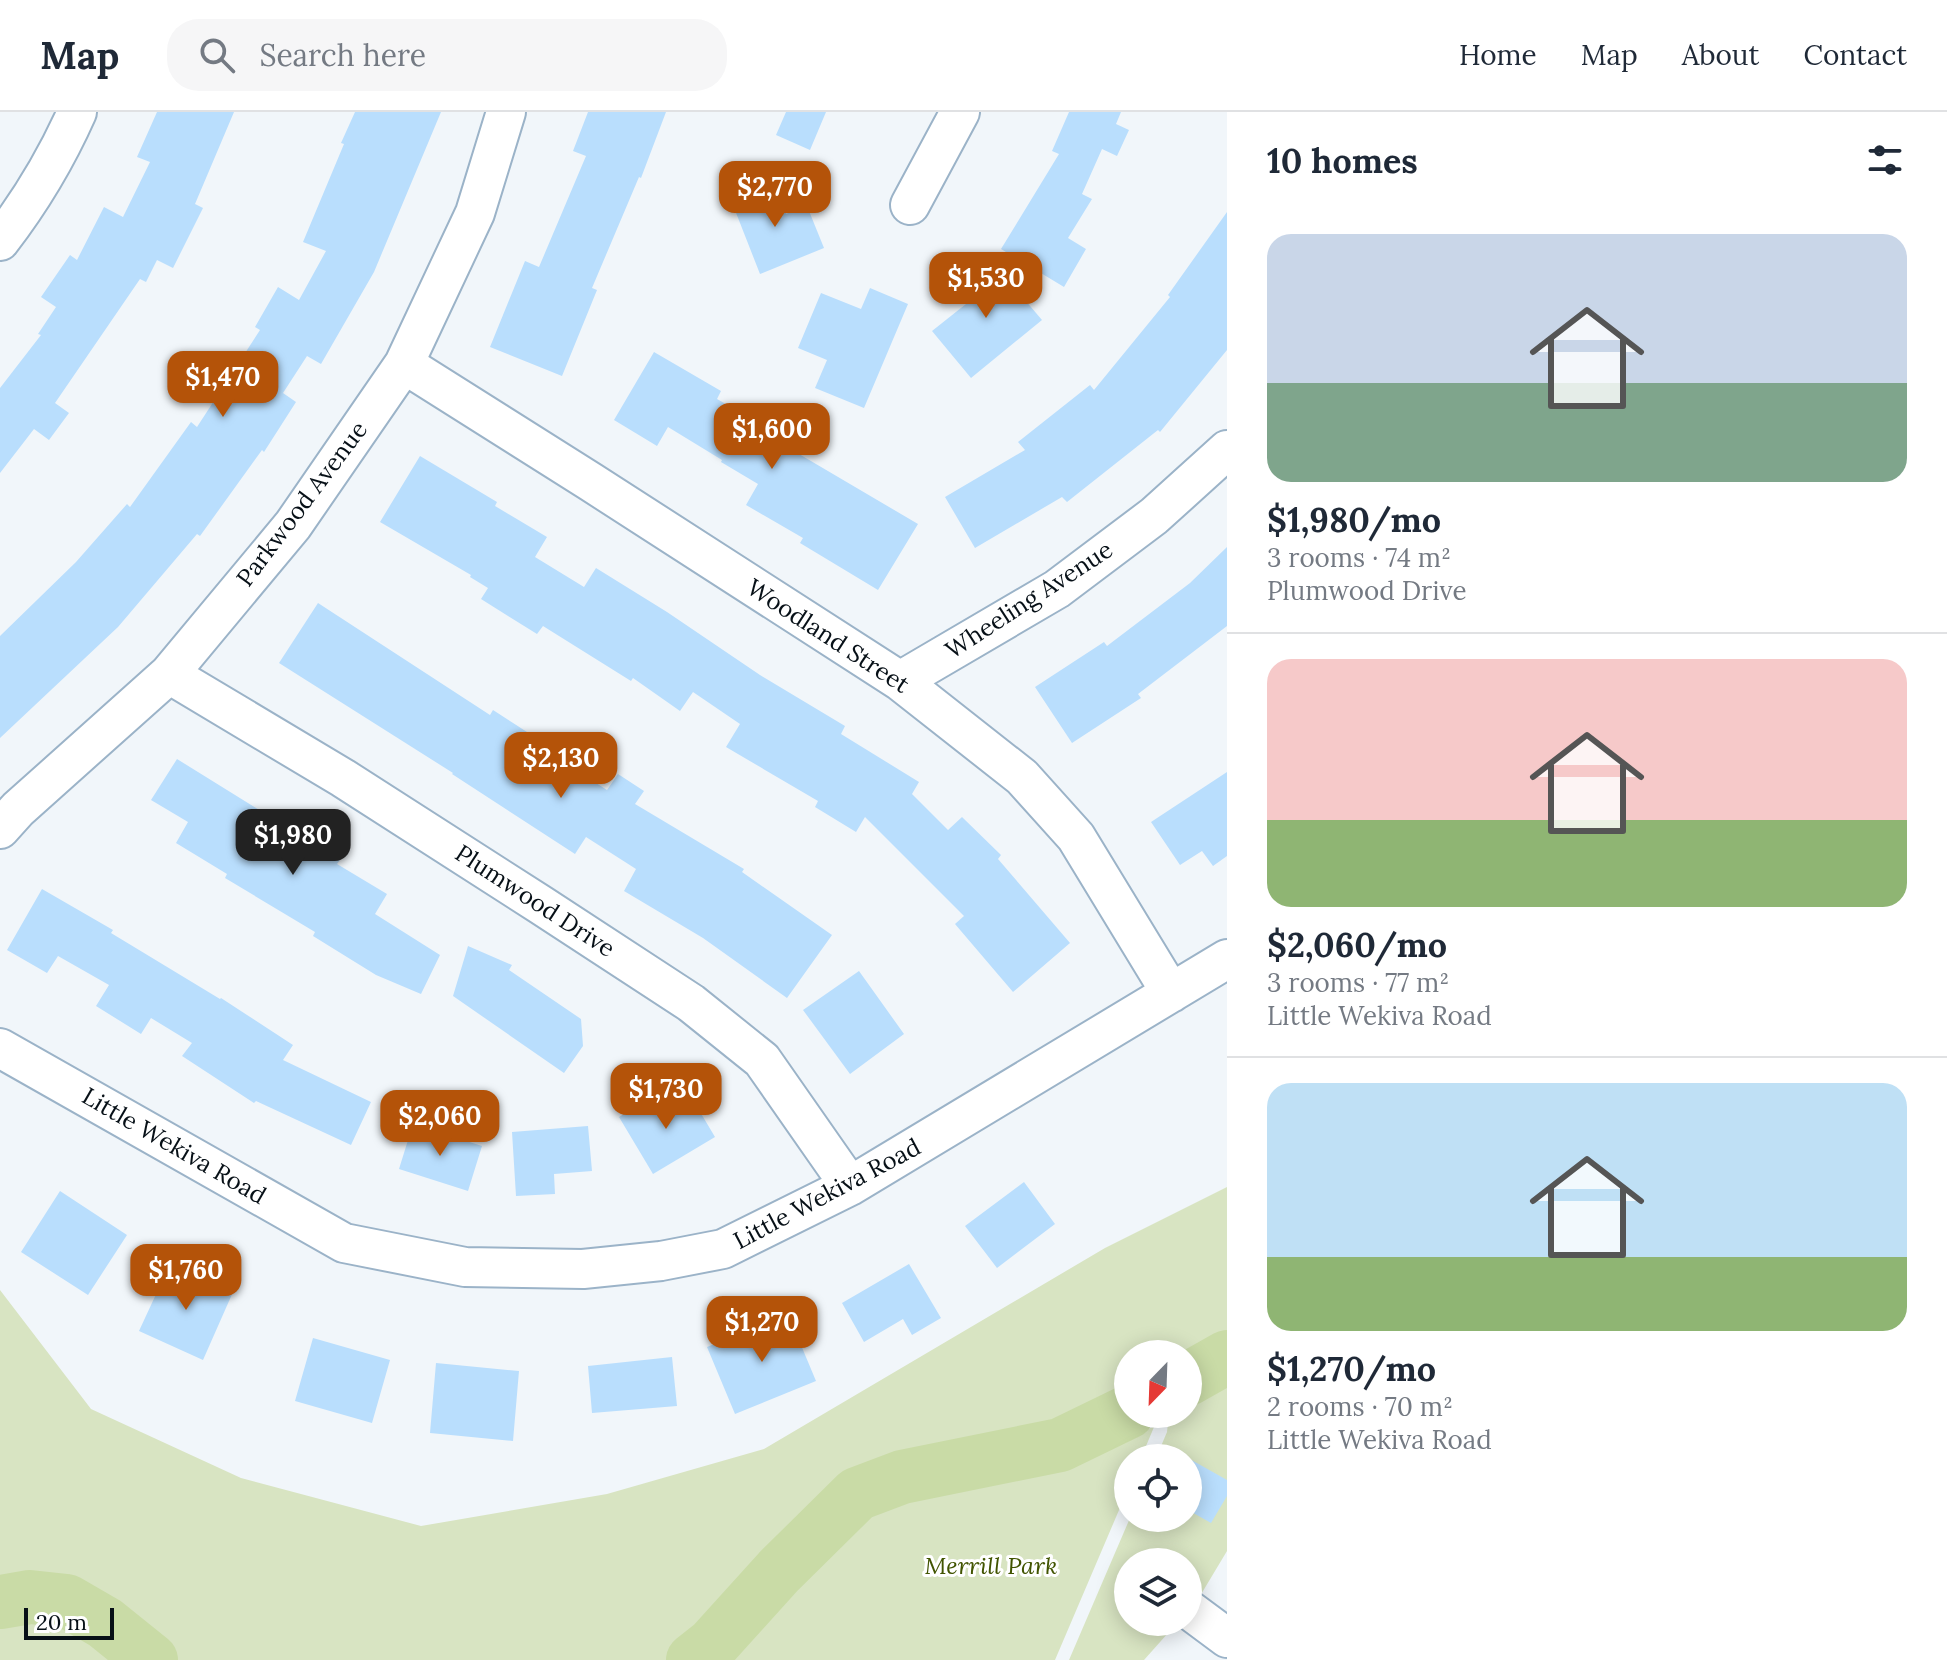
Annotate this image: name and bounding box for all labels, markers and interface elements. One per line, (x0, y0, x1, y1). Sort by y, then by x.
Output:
search box (167, 19, 727, 91)
text: Map (40, 31, 119, 79)
icon: search (195, 33, 239, 77)
text: Search here (259, 36, 426, 74)
text: Home (1459, 37, 1537, 73)
text: Map (1581, 37, 1638, 73)
text: About (1682, 37, 1759, 73)
text: Contact (1803, 37, 1907, 73)
icon: filters (1863, 138, 1907, 182)
text: 10 homes (1267, 139, 1418, 182)
pin: $2,770 (710, 161, 840, 229)
text: $2,770 (737, 170, 813, 203)
pin: $1,530 (921, 252, 1051, 320)
text: $1,530 (947, 261, 1025, 294)
icon: home (1515, 286, 1659, 430)
pin: $1,470 (158, 351, 288, 419)
text: $1,470 (185, 360, 261, 393)
pin: $1,600 (707, 403, 837, 471)
text: $1,600 (732, 412, 812, 445)
street label: Parkwood Avenue (229, 415, 374, 593)
text: $1,980/mo (1267, 498, 1441, 541)
street label: Wheeling Avenue (939, 534, 1118, 665)
text: 3 rooms · 74 m² (1267, 541, 1451, 574)
street label: Woodland Street (741, 572, 916, 700)
text: Plumwood Drive (1267, 574, 1467, 607)
icon: home (1515, 711, 1659, 855)
pin: $2,130 (496, 732, 626, 800)
text: $2,130 (522, 741, 600, 774)
pin: $1,980 (228, 809, 358, 877)
text: $1,980 (254, 818, 332, 851)
street label: Plumwood Drive (450, 837, 621, 964)
text: $2,060/mo (1267, 923, 1447, 966)
text: 3 rooms · 77 m² (1267, 966, 1449, 999)
text: Little Wekiva Road (1267, 999, 1492, 1032)
pin: $1,730 (601, 1063, 731, 1131)
text: $1,730 (629, 1072, 703, 1105)
street label: Little Wekiva Road (77, 1080, 272, 1211)
pin: $2,060 (375, 1090, 505, 1158)
text: $2,060 (398, 1099, 482, 1132)
street label: Little Wekiva Road (728, 1131, 926, 1256)
icon: home (1515, 1135, 1659, 1279)
pin: $1,760 (121, 1244, 251, 1312)
text: $1,760 (148, 1253, 224, 1286)
pin: $1,270 (697, 1296, 827, 1364)
text: $1,270 (725, 1305, 799, 1338)
north arrow (1114, 1340, 1202, 1428)
map controls (1114, 1340, 1202, 1636)
text: $1,270/mo (1267, 1347, 1436, 1390)
text: 2 rooms · 70 m² (1267, 1390, 1453, 1423)
text: Little Wekiva Road (1267, 1423, 1492, 1456)
button: locate (1114, 1444, 1202, 1532)
button: layers (1114, 1548, 1202, 1636)
park label: Merrill Park (925, 1550, 1057, 1581)
scale bar (24, 1604, 114, 1640)
text: 20 m (36, 1608, 87, 1636)

